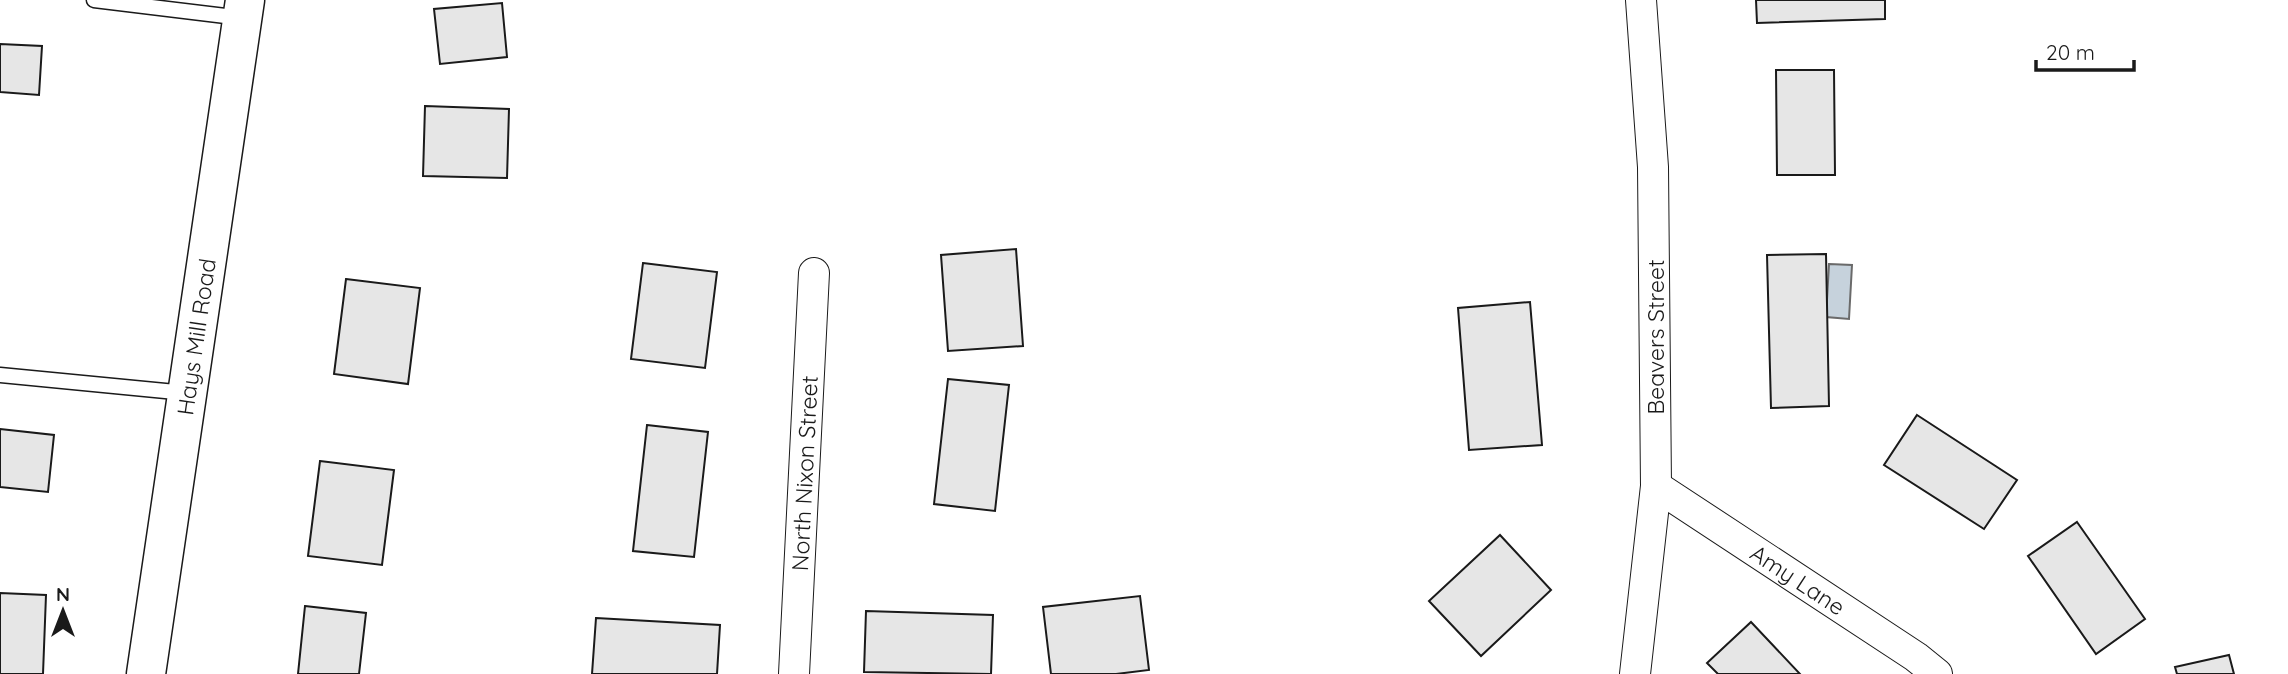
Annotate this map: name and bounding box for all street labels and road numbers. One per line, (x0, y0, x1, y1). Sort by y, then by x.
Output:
street label: Hays Mill Road (170, 256, 221, 417)
street label: Beavers Street (1641, 259, 1670, 415)
street label: North Nixon Street (785, 375, 823, 572)
street label: Amy Lane (1745, 538, 1851, 621)

